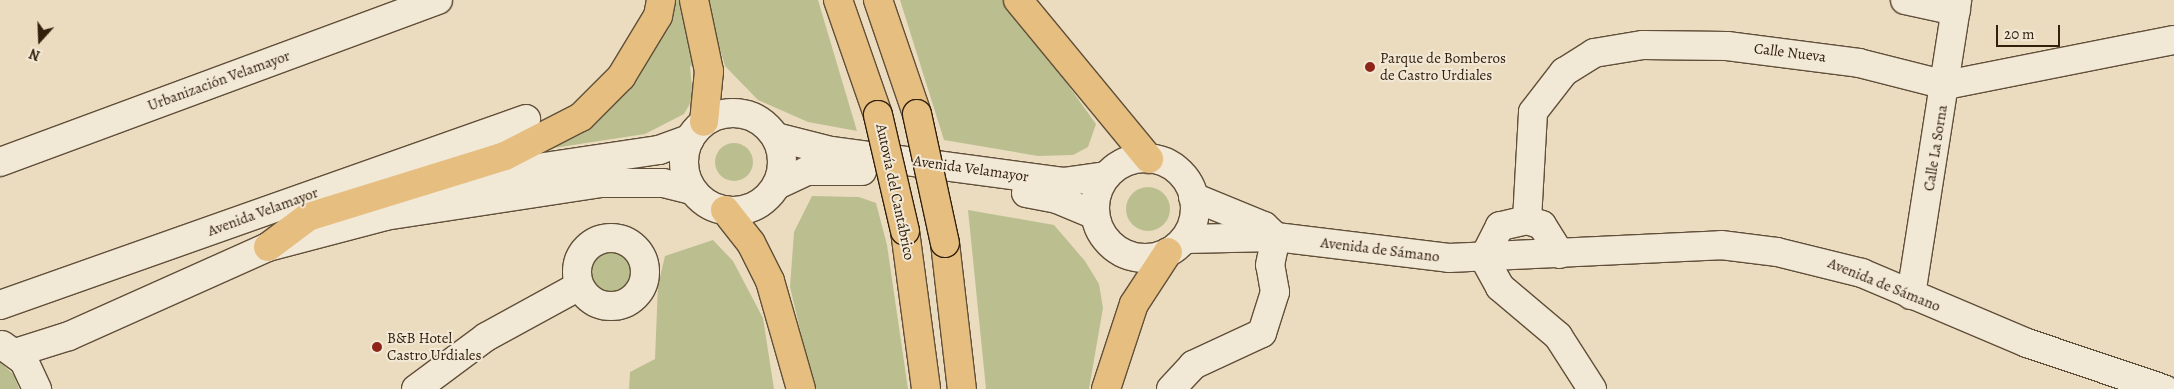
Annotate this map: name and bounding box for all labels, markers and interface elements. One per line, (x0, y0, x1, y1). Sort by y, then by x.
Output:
north arrow (15, 15, 65, 65)
scale bar (1999, 15, 2063, 47)
text: 20 m (2004, 24, 2035, 44)
street label: Calle Nueva (1753, 40, 1827, 66)
text: N (27, 44, 43, 65)
street label: Urbanización Velamayor (145, 47, 293, 115)
place label: Parque de Bomberos de Castro Urdiales (1380, 49, 1506, 84)
marker: Parque de Bomberos de Castro Urdiales (1364, 61, 1376, 73)
street label: Calle La Sorna (1920, 104, 1952, 192)
street label: Autovía del Cantábrico (872, 122, 918, 262)
street label: Avenida Velamayor (912, 152, 1030, 186)
street label: Avenida Velamayor (205, 184, 321, 240)
street label: Avenida de Sámano (1320, 234, 1440, 266)
street label: Avenida de Sámano (1825, 254, 1943, 316)
place label: B&B Hotel Castro Urdiales (387, 329, 482, 364)
marker: B&B Hotel Castro Urdiales (371, 341, 383, 353)

